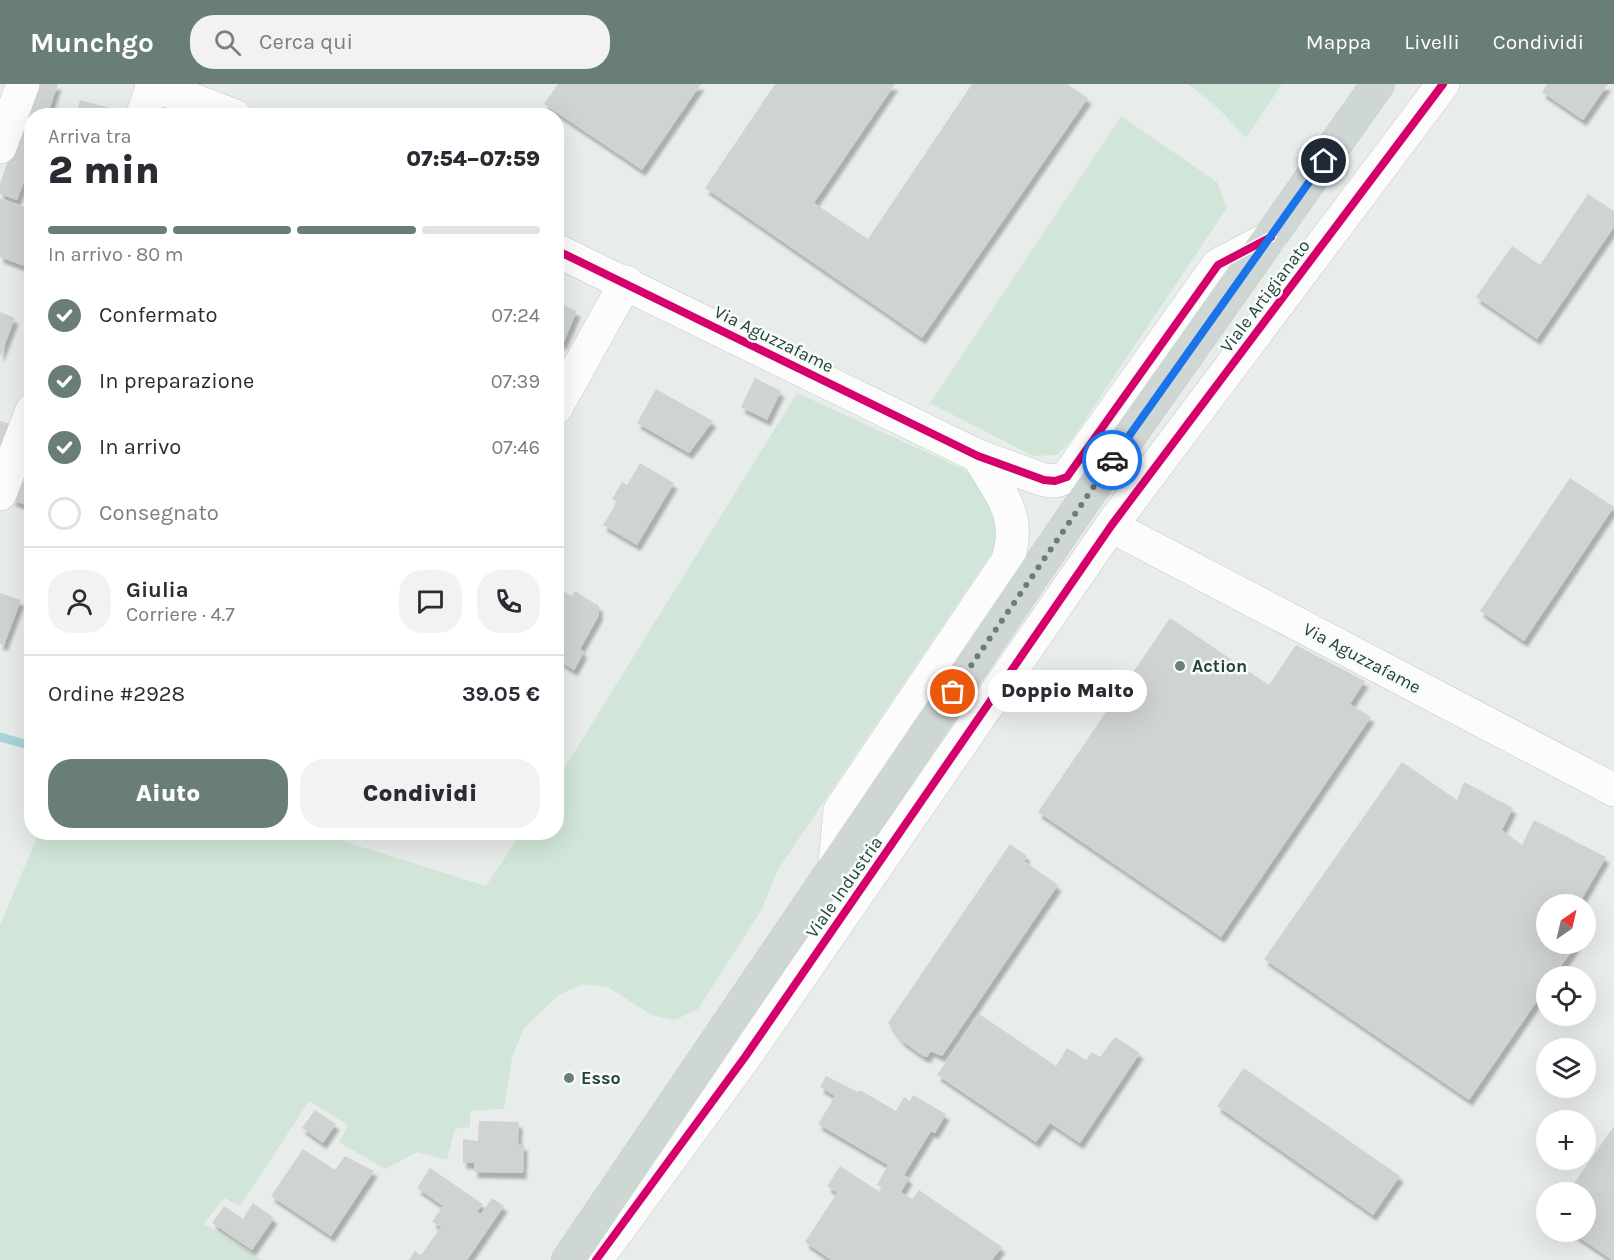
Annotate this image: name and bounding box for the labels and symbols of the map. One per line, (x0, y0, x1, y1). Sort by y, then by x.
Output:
pin (1298, 135, 1349, 186)
street label: Viale Artigianato (1215, 235, 1315, 357)
street label: Via Aguzzafame (711, 301, 837, 377)
courier (1082, 430, 1142, 490)
street label: Via Aguzzafame (1299, 618, 1425, 698)
place label: Action (1192, 655, 1247, 677)
marker: Action (1173, 659, 1187, 673)
pin (927, 666, 978, 717)
callout: Doppio Malto (989, 671, 1148, 713)
street label: Viale Industria (801, 832, 887, 942)
north arrow (1536, 894, 1596, 954)
place label: Esso (581, 1067, 621, 1089)
marker: Esso (562, 1071, 576, 1085)

